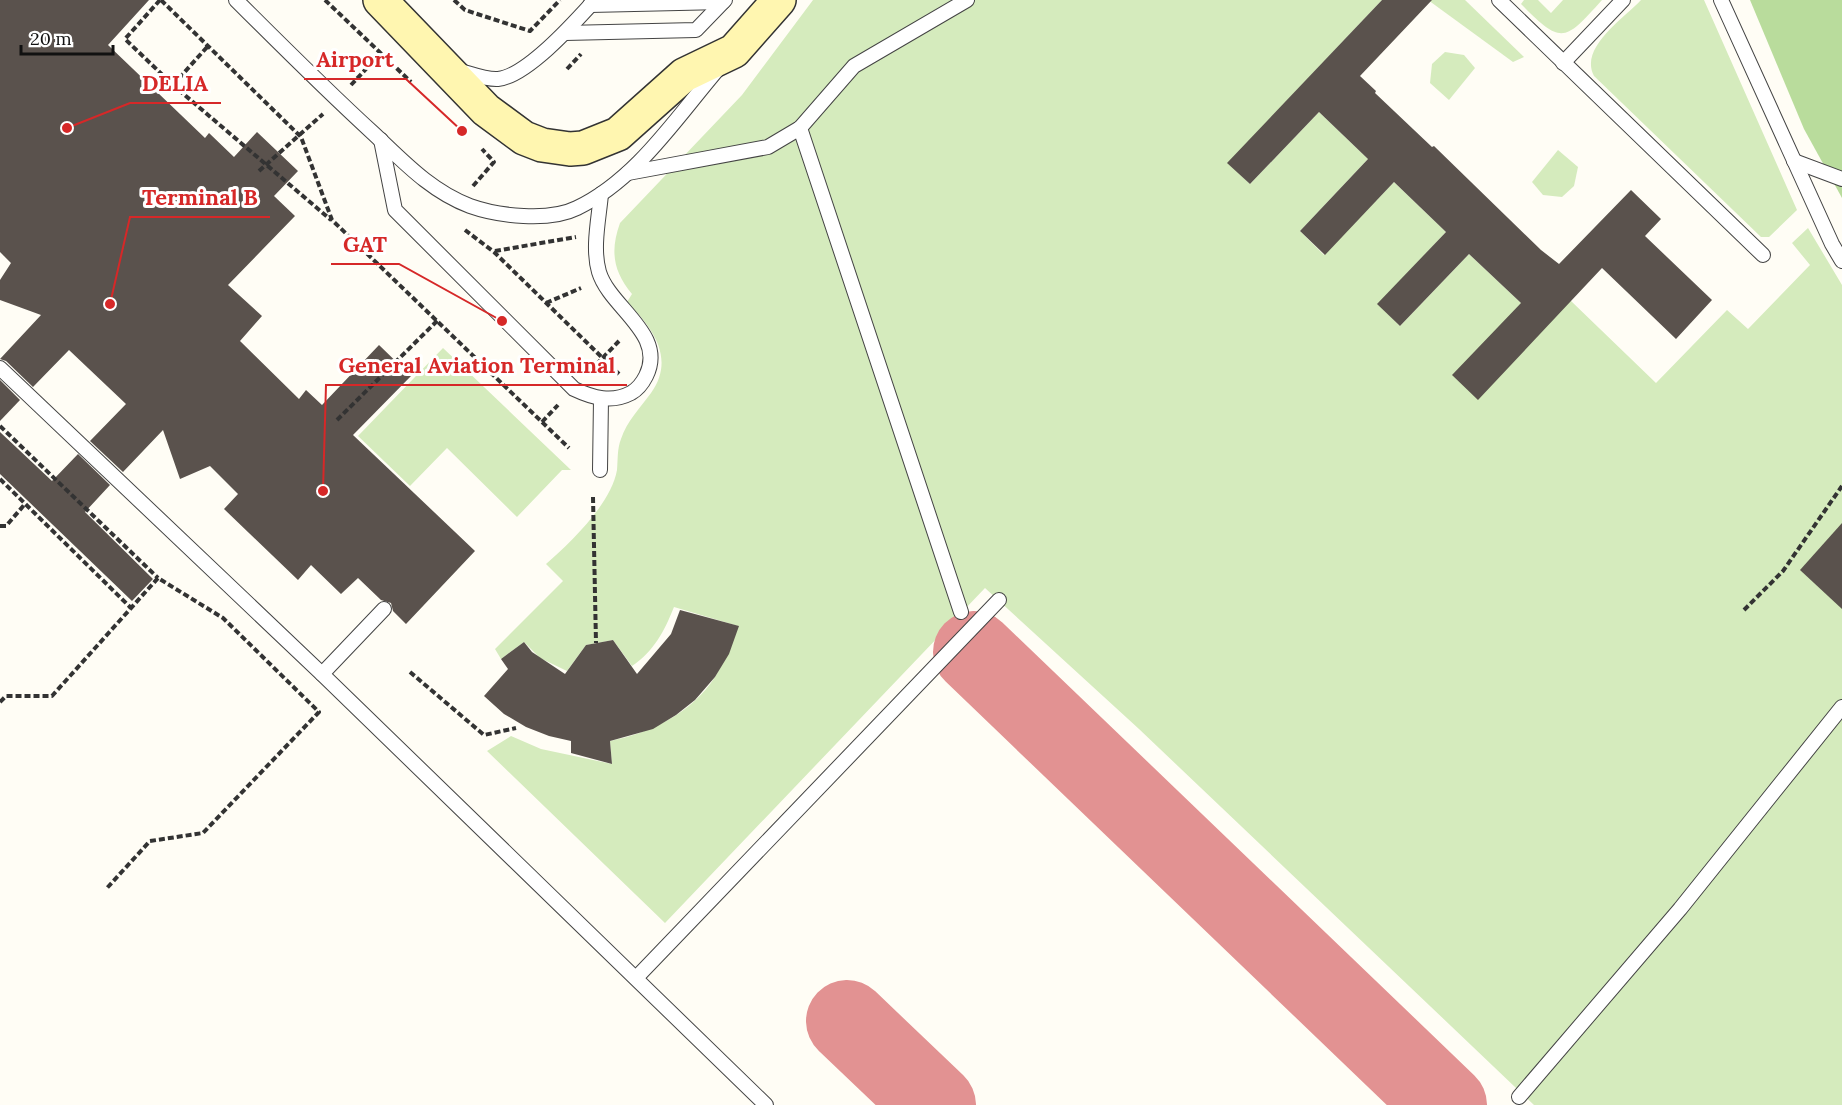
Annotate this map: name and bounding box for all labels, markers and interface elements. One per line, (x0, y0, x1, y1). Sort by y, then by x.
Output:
scale bar (21, 18, 112, 56)
text: 20 m (30, 27, 72, 50)
callout: Airport (304, 39, 406, 79)
text: Airport (316, 45, 395, 73)
callout: DELIA (130, 63, 221, 103)
text: DELIA (142, 69, 209, 97)
callout: Terminal B (130, 177, 270, 217)
text: Terminal B (142, 183, 258, 211)
callout: GAT (331, 224, 399, 264)
text: GAT (343, 230, 387, 258)
callout: General Aviation Terminal (326, 345, 627, 385)
text: General Aviation Terminal (338, 351, 616, 379)

